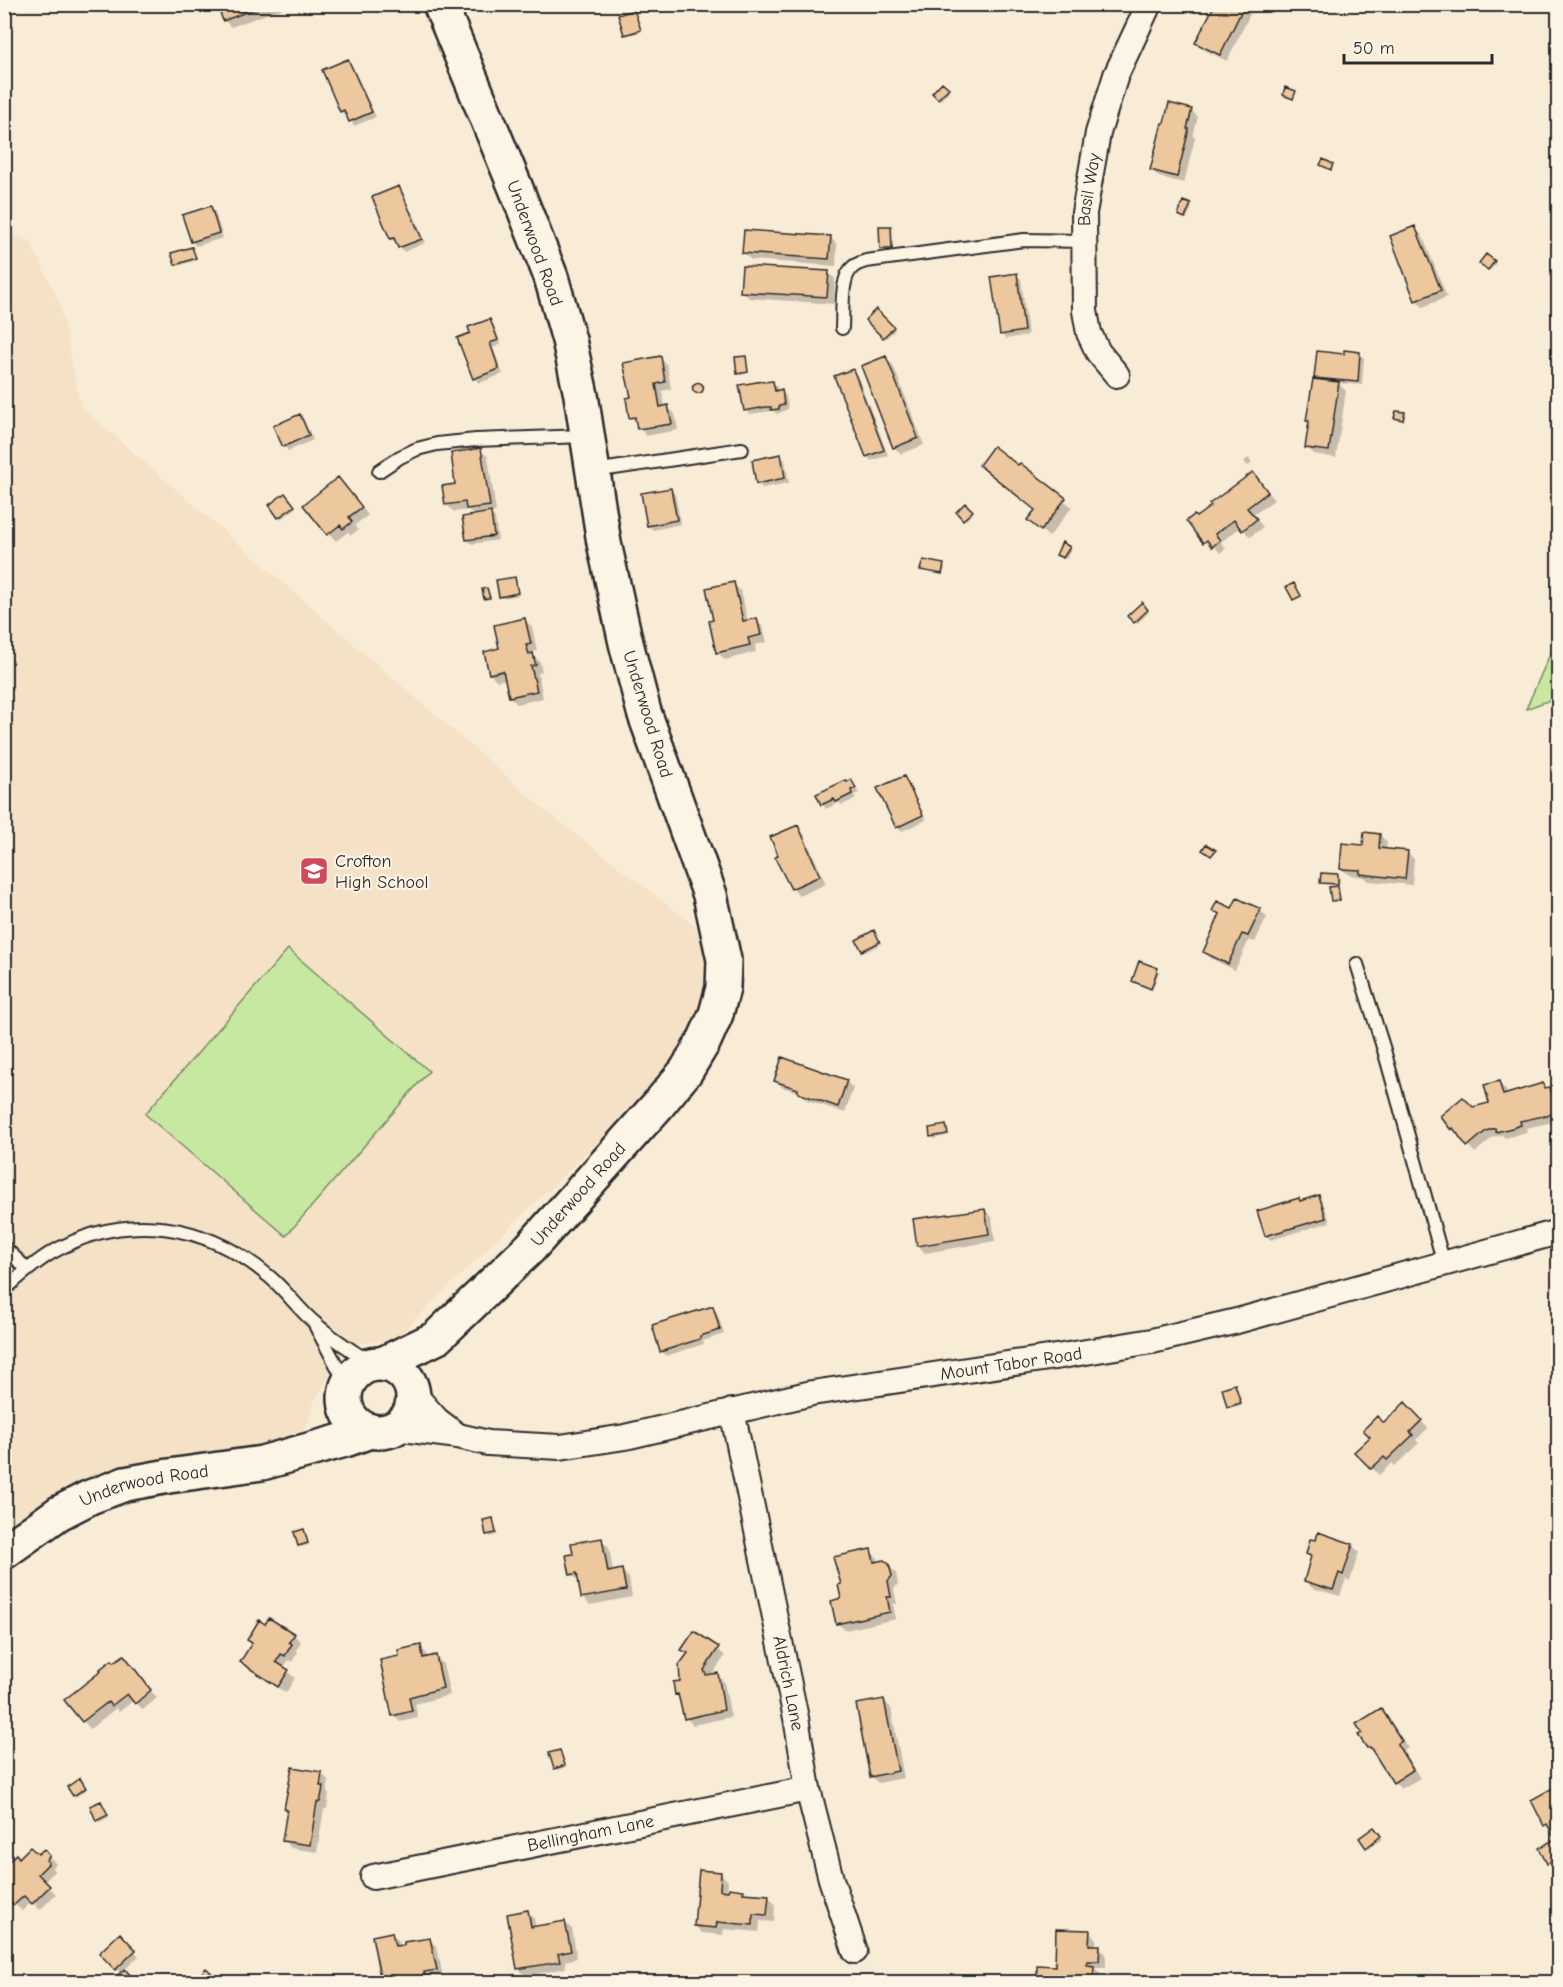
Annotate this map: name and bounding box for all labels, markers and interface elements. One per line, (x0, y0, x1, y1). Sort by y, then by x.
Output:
scale bar (1344, 27, 1492, 65)
text: 50 m (1353, 38, 1395, 59)
street label: Basil Way (1074, 151, 1105, 226)
street label: Underwood Road (502, 178, 567, 309)
street label: Underwood Road (618, 648, 677, 780)
place label: Crofton High School (335, 851, 429, 893)
school or university icon: Crofton High School (298, 855, 330, 887)
street label: Underwood Road (526, 1139, 630, 1251)
street label: Mount Tabor Road (939, 1343, 1084, 1385)
street label: Underwood Road (76, 1461, 210, 1512)
street label: Aldrich Lane (768, 1634, 808, 1732)
street label: Bellingham Lane (526, 1810, 656, 1857)

